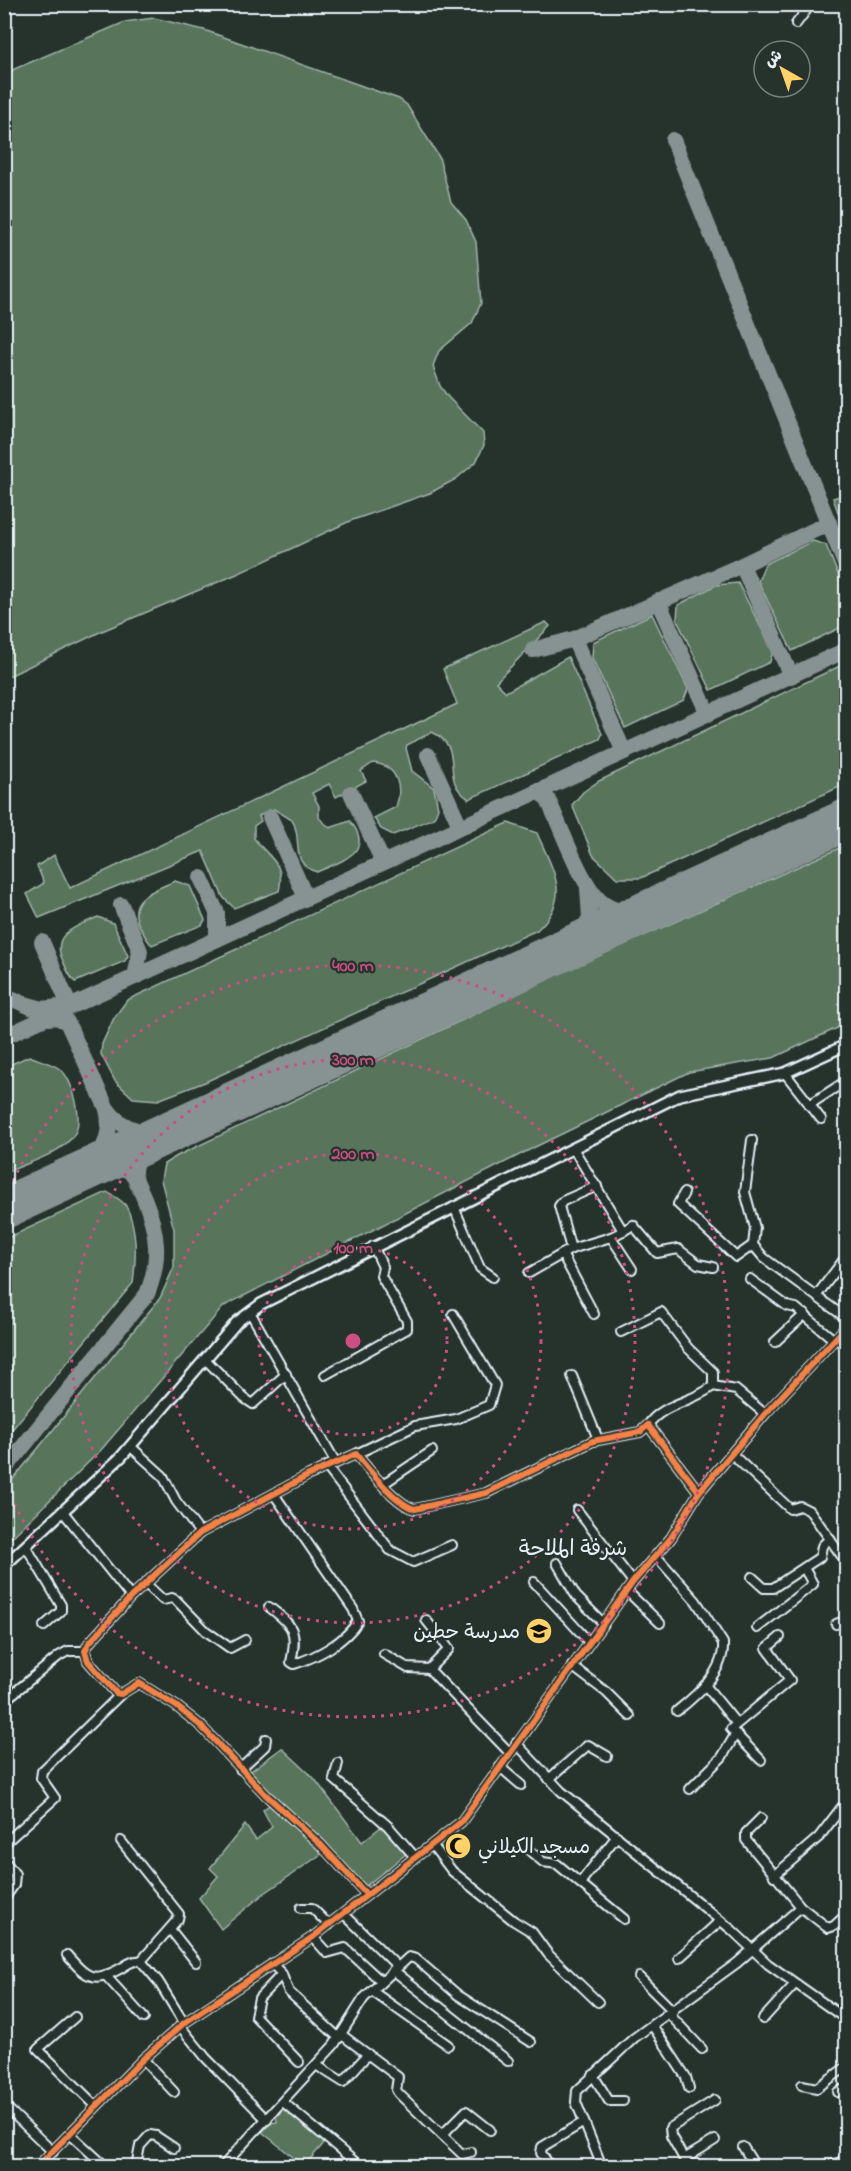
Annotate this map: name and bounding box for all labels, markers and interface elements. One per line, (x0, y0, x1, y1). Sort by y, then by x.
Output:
north arrow (752, 39, 812, 99)
text: ش (759, 44, 788, 74)
text: 400 m (332, 954, 374, 980)
text: 300 m (331, 1048, 374, 1074)
text: 200 m (331, 1142, 375, 1168)
text: 100 m (333, 1236, 373, 1262)
centre of rings (343, 1331, 363, 1351)
district label: شرفة الملاحة (519, 1534, 627, 1566)
school or university icon: مدرسة حطين (524, 1616, 554, 1646)
place label: مدرسة حطين (413, 1619, 520, 1648)
mosque icon: مسجد الكيلاني (443, 1831, 473, 1861)
place label: مسجد الكيلاني (478, 1834, 590, 1864)

